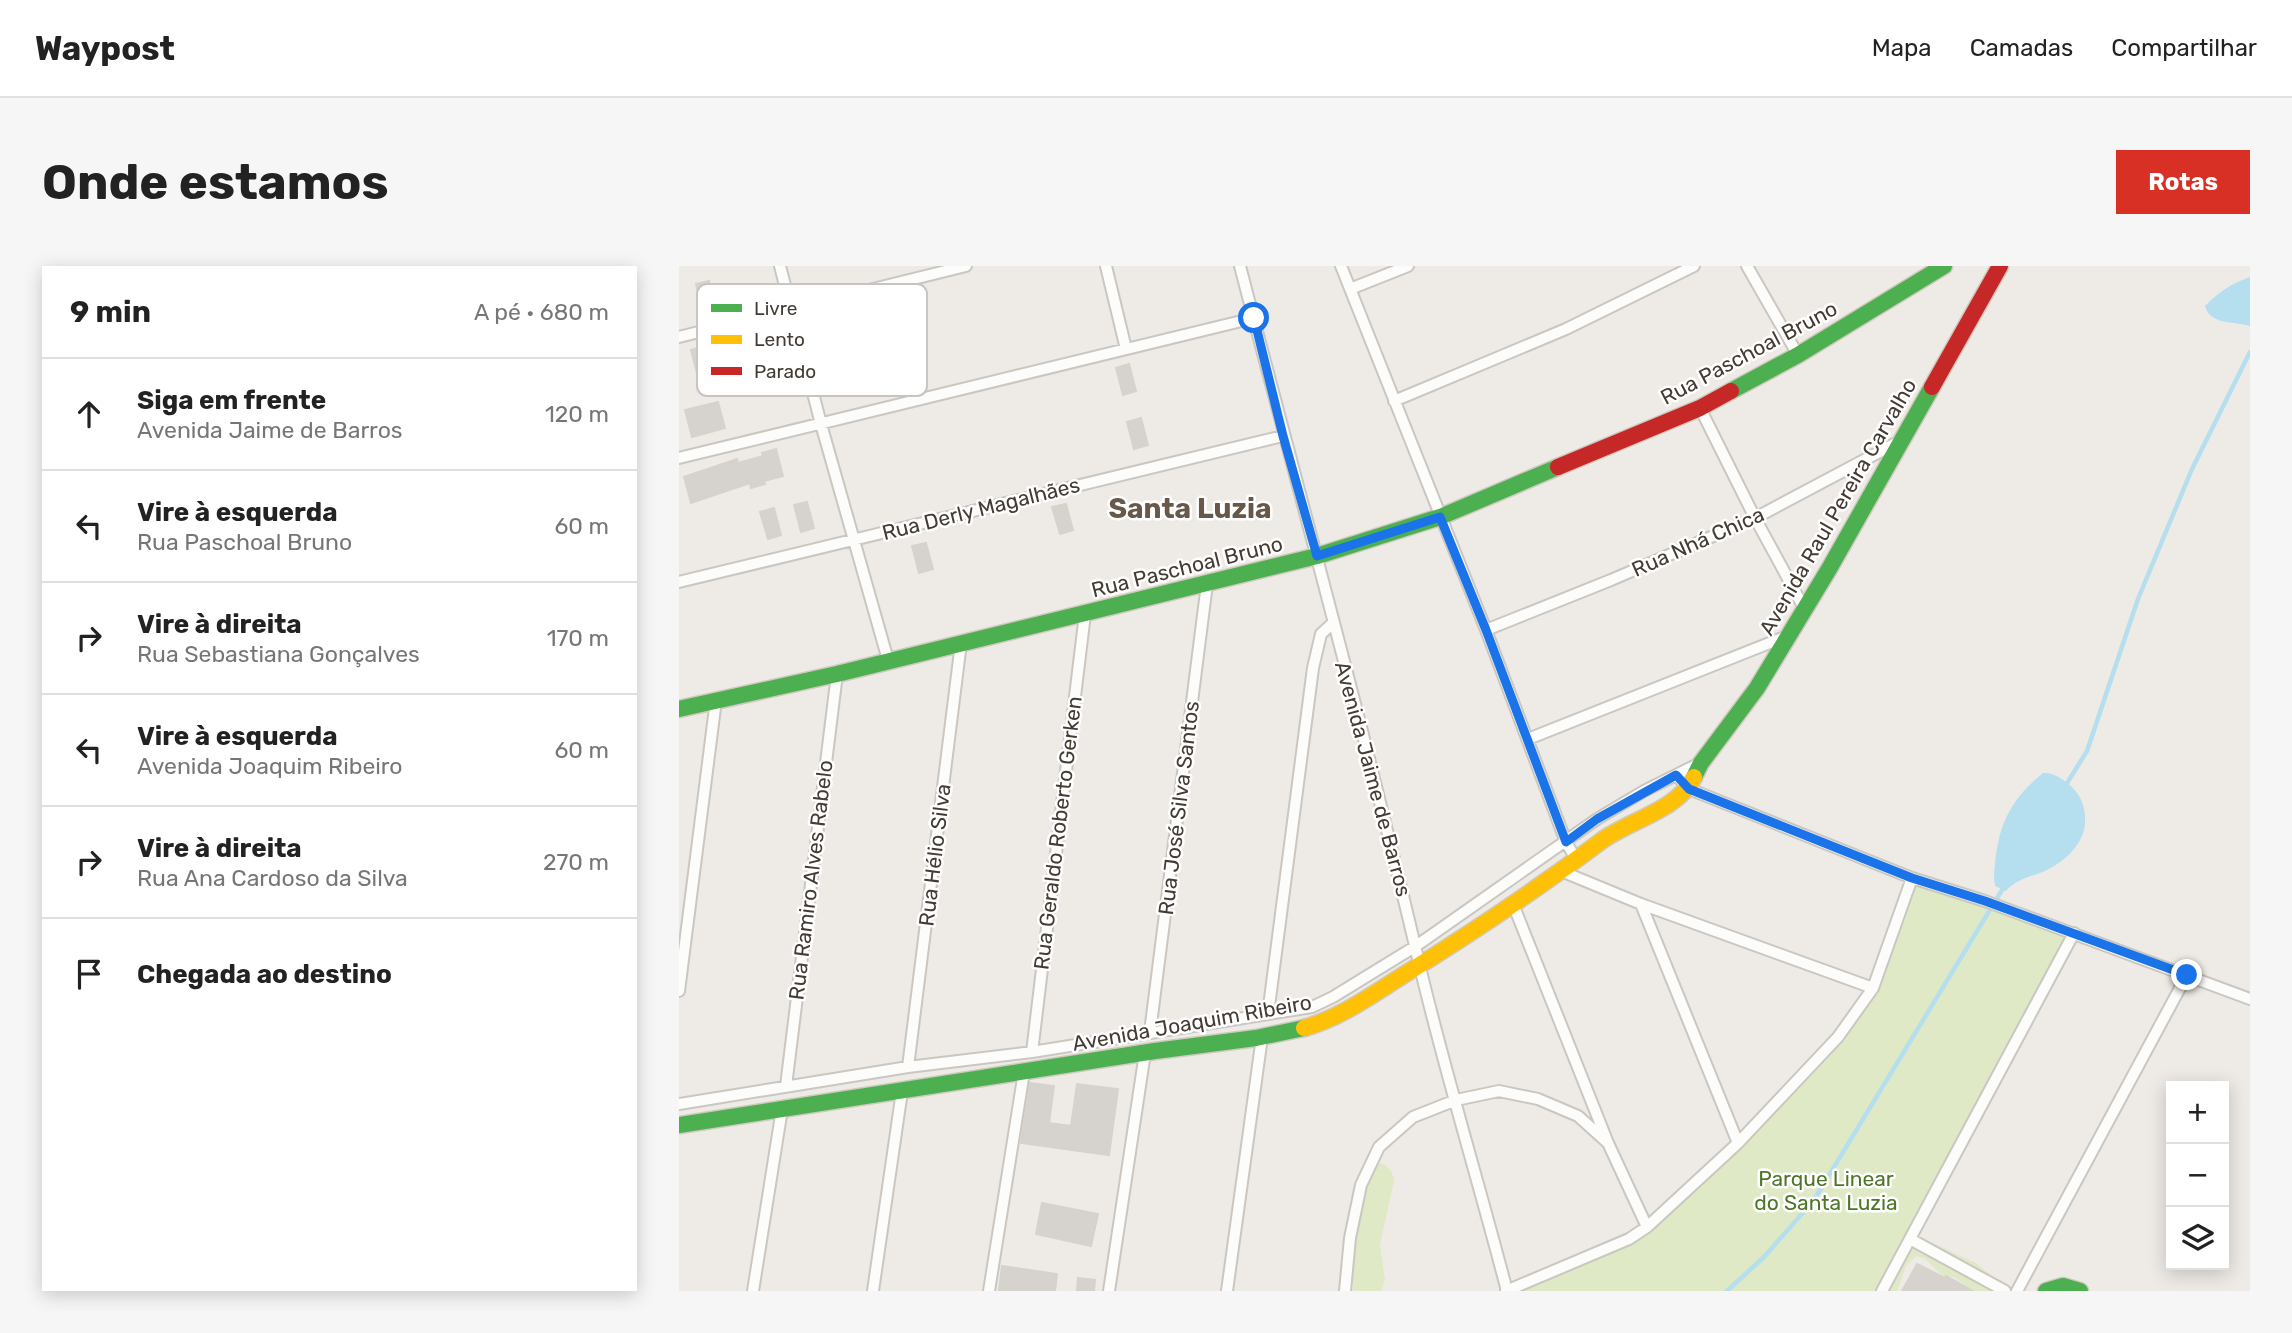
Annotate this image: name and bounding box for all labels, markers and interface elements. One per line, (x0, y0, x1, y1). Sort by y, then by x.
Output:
text: Waypost (35, 29, 175, 68)
text: Mapa (1872, 34, 1932, 62)
text: Camadas (1970, 34, 2073, 62)
text: Compartilhar (2111, 34, 2257, 62)
button: Rotas (2116, 150, 2250, 214)
text: Onde estamos (42, 153, 389, 211)
legend (697, 284, 927, 396)
text: 9 min (70, 294, 151, 330)
street label: Rua Paschoal Bruno (1656, 295, 1841, 410)
text: Livre (754, 297, 798, 320)
text: A pé · 680 m (474, 298, 609, 326)
route start (1238, 302, 1269, 333)
text: Lento (754, 328, 805, 351)
text: Parado (754, 360, 816, 383)
street label: Avenida Raul Pereira Carvalho (1754, 374, 1921, 640)
text: Siga em frente (137, 385, 326, 416)
icon: ahead (70, 395, 108, 433)
text: 120 m (545, 400, 609, 428)
text: Avenida Jaime de Barros (137, 416, 403, 444)
street label: Rua Derly Magalhães (879, 472, 1082, 545)
district label: Santa Luzia (1109, 492, 1271, 525)
text: Vire à esquerda (137, 497, 338, 528)
street label: Rua Nhá Chica (1628, 501, 1768, 582)
icon: left (70, 507, 108, 545)
text: 60 m (554, 512, 609, 540)
text: Rua Paschoal Bruno (137, 528, 352, 556)
street label: Rua Paschoal Bruno (1089, 531, 1285, 602)
text: Vire à direita (137, 609, 302, 640)
icon: right (70, 619, 108, 657)
text: 170 m (547, 624, 609, 652)
text: Rua Sebastiana Gonçalves (137, 640, 420, 668)
street label: Avenida Jaime de Barros (1330, 659, 1417, 899)
street label: Rua Geraldo Roberto Gerken (1028, 695, 1087, 971)
street label: Rua José Silva Santos (1153, 699, 1204, 916)
text: Vire à esquerda (137, 721, 338, 752)
icon: left (70, 731, 108, 769)
text: 60 m (554, 736, 609, 764)
text: Avenida Joaquim Ribeiro (137, 752, 403, 780)
street label: Rua Ramiro Alves Rabelo (783, 759, 838, 1001)
street label: Rua Hélio Silva (913, 782, 956, 928)
text: Vire à direita (137, 833, 302, 864)
icon: right (70, 843, 108, 881)
text: 270 m (543, 848, 609, 876)
text: Rua Ana Cardoso da Silva (137, 864, 408, 892)
icon: arrive (70, 955, 108, 993)
text: Chegada ao destino (137, 959, 392, 990)
route end (2171, 959, 2202, 990)
street label: Avenida Joaquim Ribeiro (1070, 989, 1313, 1056)
map controls (2166, 1081, 2229, 1270)
button: + (2166, 1081, 2229, 1144)
button: − (2166, 1144, 2229, 1207)
park label: Parque Linear do Santa Luzia (1754, 1166, 1898, 1215)
button: layers (2166, 1207, 2229, 1270)

